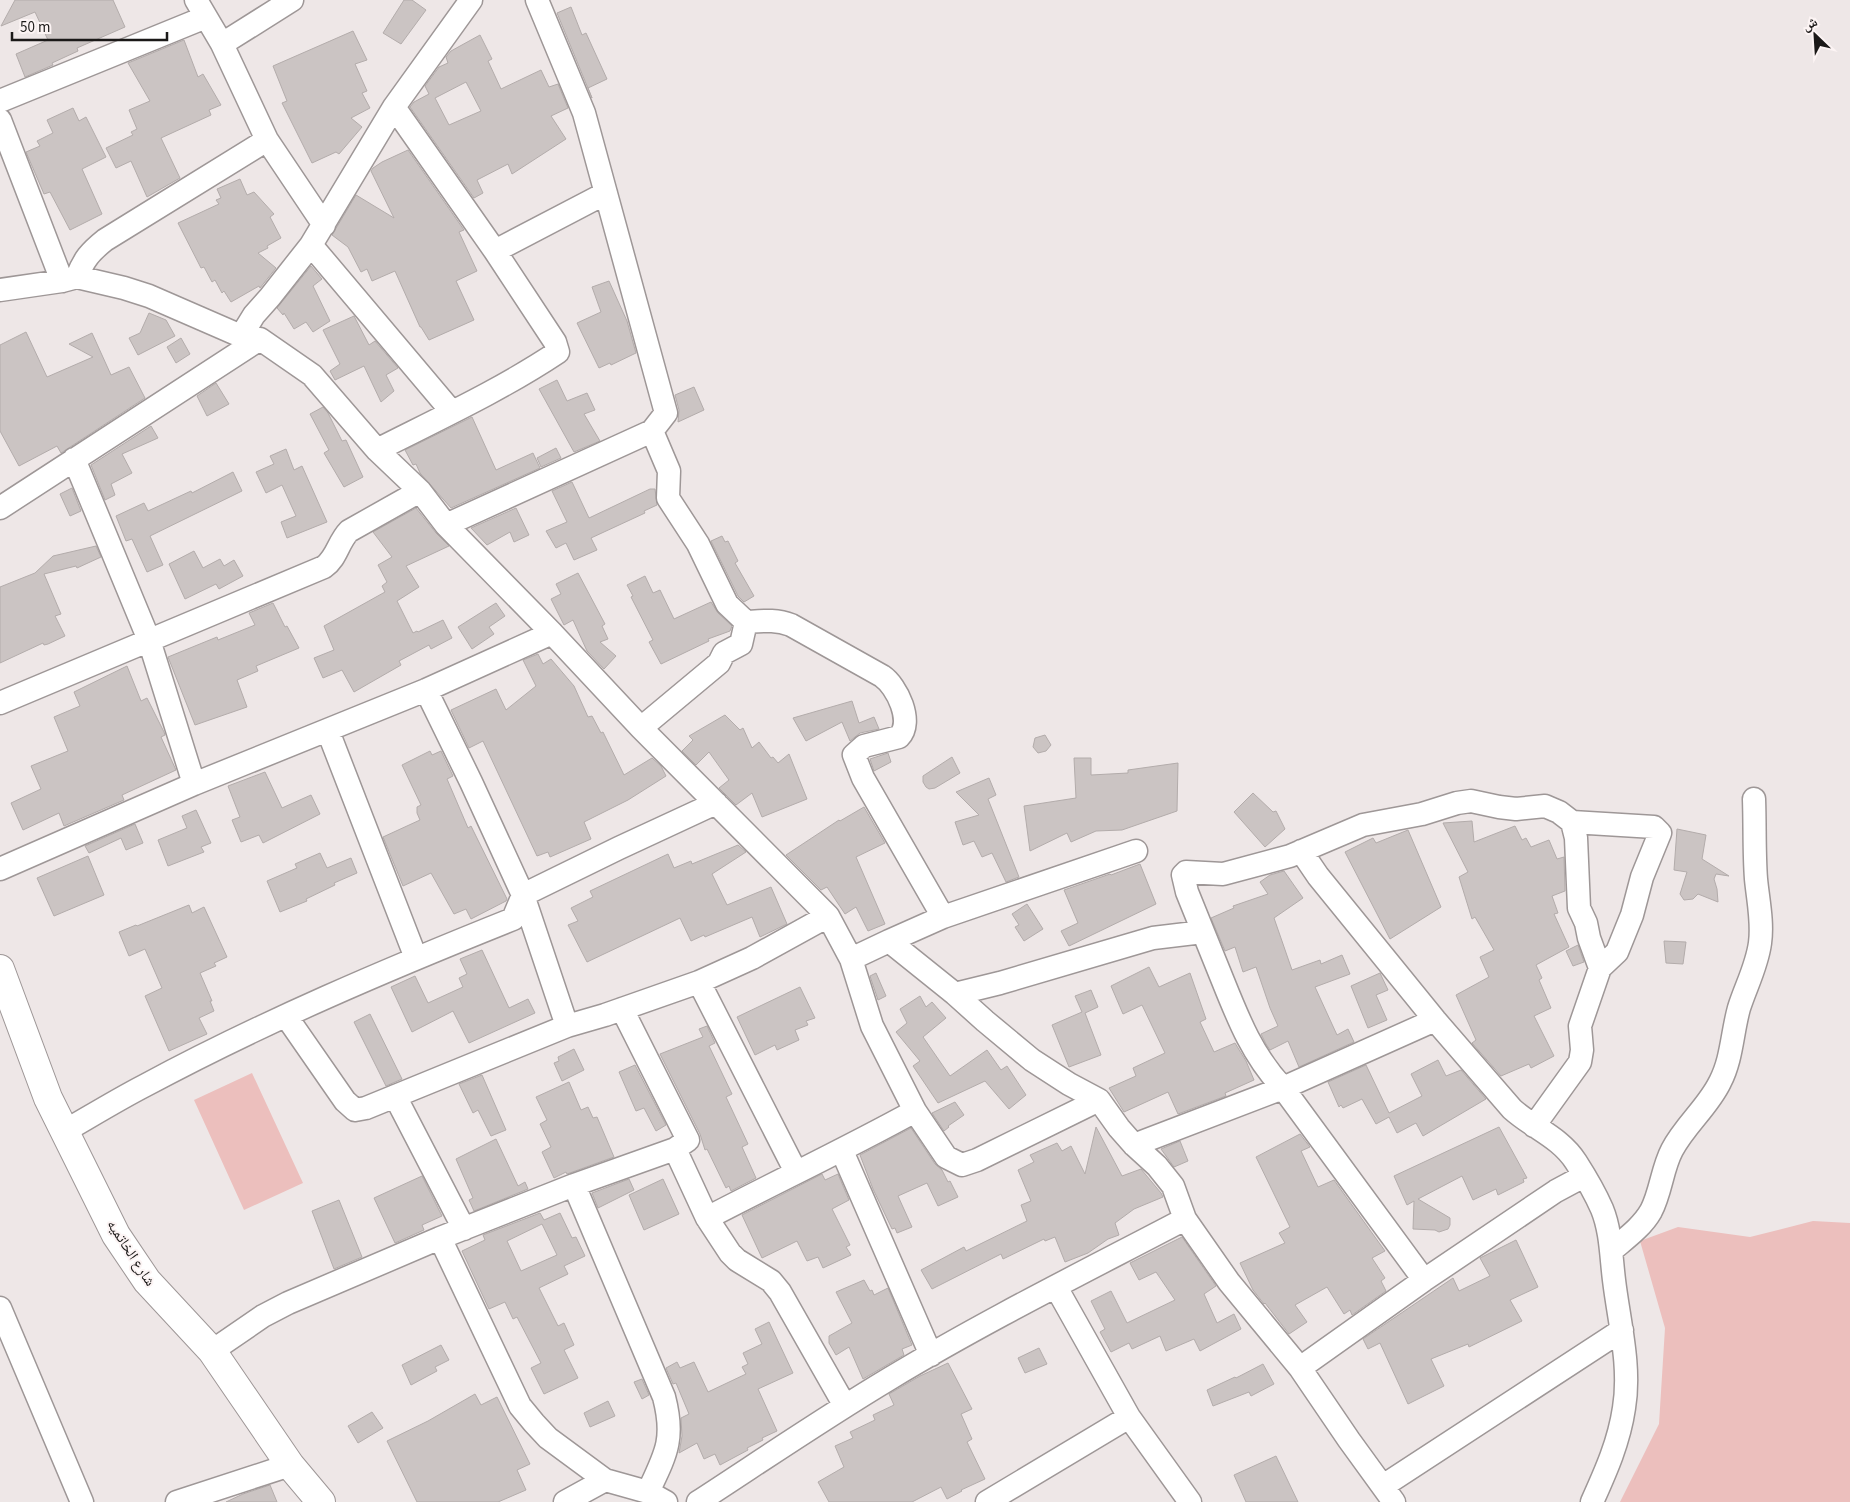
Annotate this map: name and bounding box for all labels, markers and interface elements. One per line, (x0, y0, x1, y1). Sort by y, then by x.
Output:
scale bar (12, 10, 168, 42)
north arrow (1790, 10, 1840, 60)
text: ش (1799, 12, 1821, 36)
text: 50 m (20, 17, 50, 38)
street label: شارع الخاتميه (102, 1216, 160, 1291)

